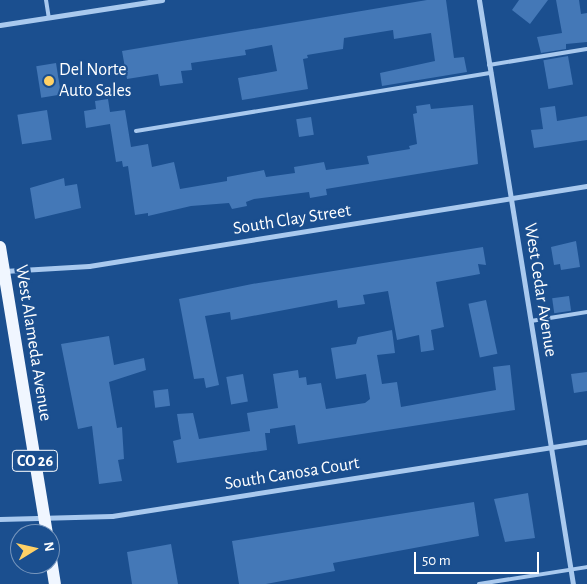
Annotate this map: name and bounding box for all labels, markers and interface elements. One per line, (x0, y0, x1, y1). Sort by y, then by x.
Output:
place label: Del Norte Auto Sales (59, 60, 131, 102)
marker: Del Norte Auto Sales (43, 75, 55, 87)
street label: South Clay Street (231, 200, 353, 240)
street label: West Cedar Avenue (519, 222, 561, 358)
street label: West Alameda Avenue (10, 263, 56, 423)
road number: CO 26 (11, 448, 59, 474)
street label: South Canosa Court (223, 453, 361, 495)
north arrow (10, 524, 60, 574)
text: N (41, 541, 57, 553)
scale bar (417, 542, 542, 574)
text: 50 m (422, 553, 451, 568)

